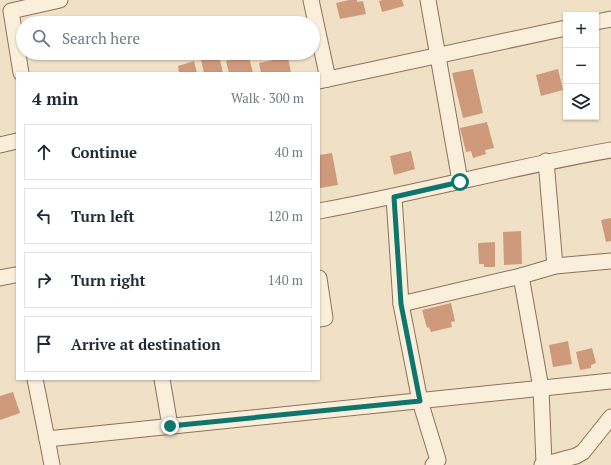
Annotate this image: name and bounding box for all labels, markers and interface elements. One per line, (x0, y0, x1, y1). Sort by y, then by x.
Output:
map controls (563, 12, 599, 120)
button: + (563, 12, 599, 48)
search box (16, 16, 320, 60)
icon: search (30, 27, 52, 49)
text: Search here (62, 28, 140, 48)
button: − (563, 48, 599, 84)
button: layers (563, 84, 599, 120)
text: 4 min (32, 87, 79, 110)
text: Walk · 300 m (231, 89, 304, 107)
icon: ahead (33, 141, 55, 163)
text: Continue (71, 142, 137, 162)
text: 40 m (275, 143, 303, 161)
route start (451, 173, 469, 191)
icon: left (33, 205, 55, 227)
text: Turn left (71, 206, 135, 226)
text: 120 m (268, 207, 303, 225)
icon: right (33, 269, 55, 291)
text: Turn right (71, 270, 146, 290)
text: 140 m (268, 271, 303, 289)
icon: arrive (33, 333, 55, 355)
text: Arrive at destination (71, 334, 221, 354)
route end (161, 417, 179, 435)

